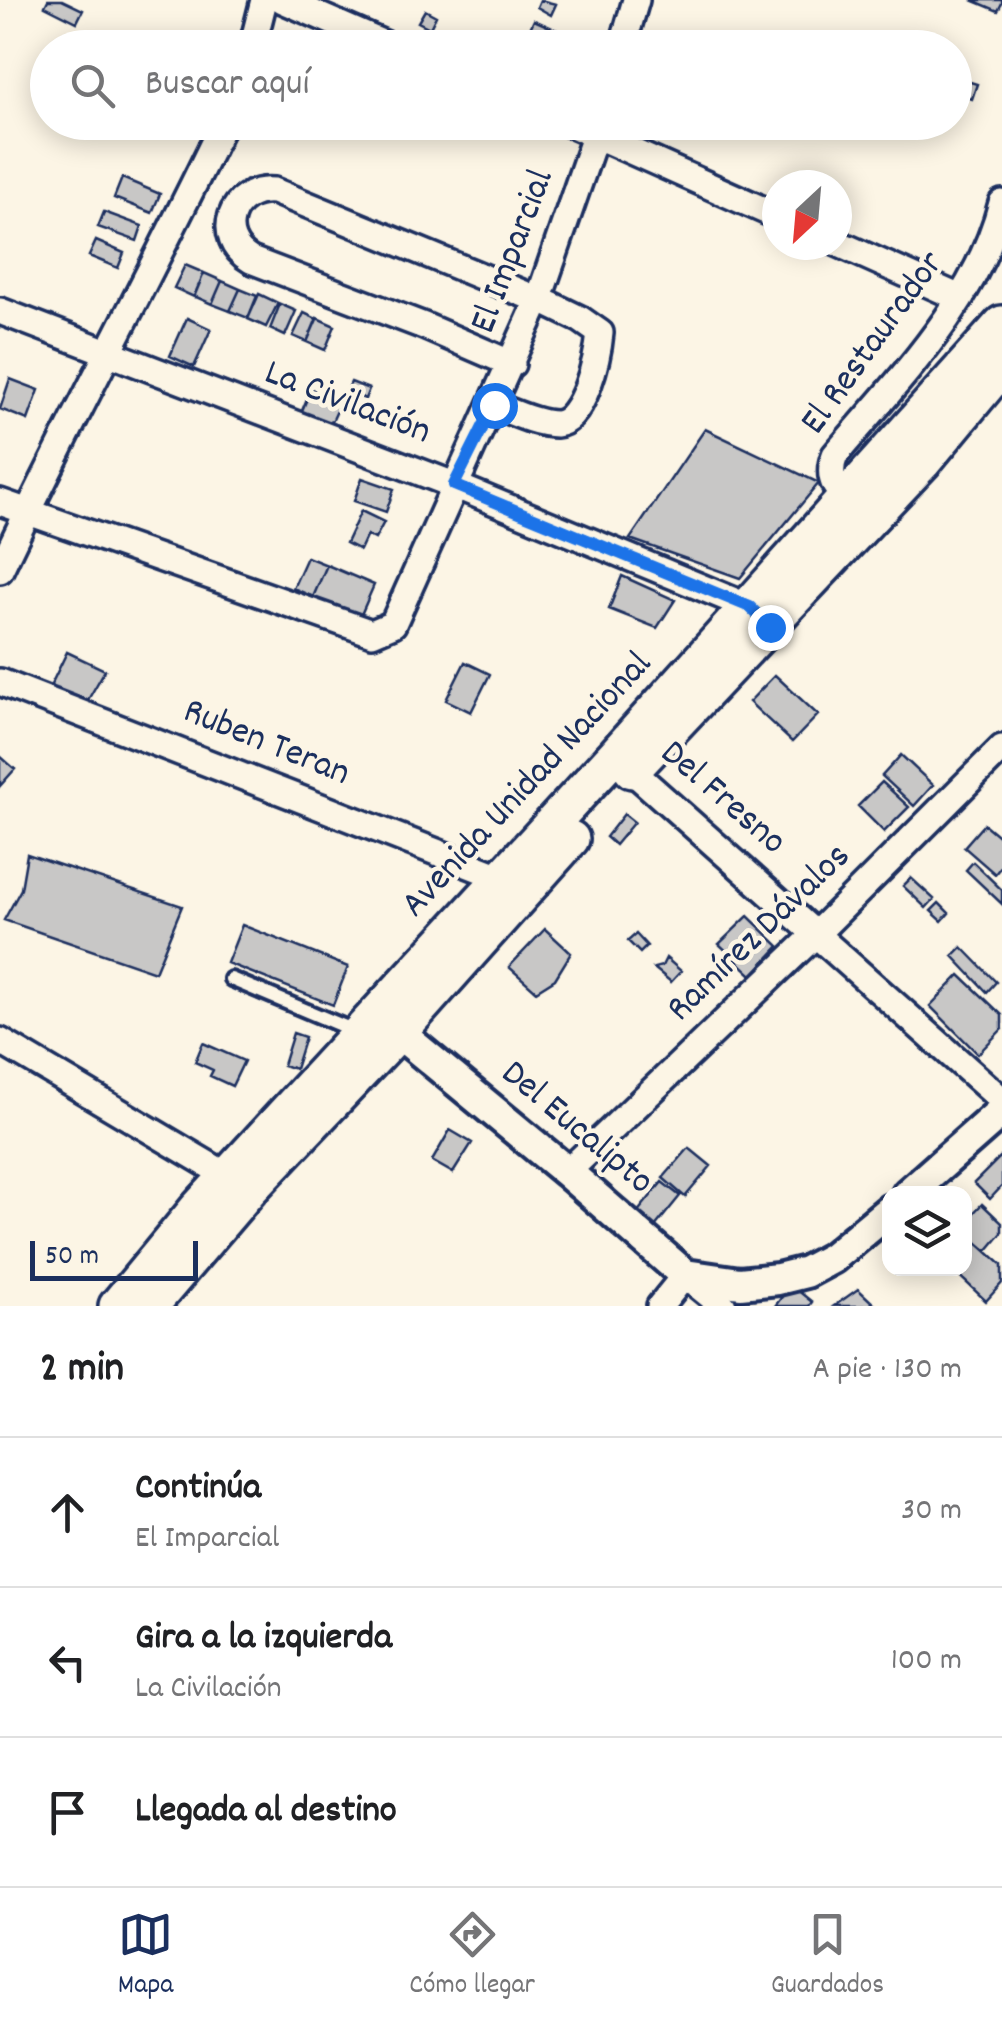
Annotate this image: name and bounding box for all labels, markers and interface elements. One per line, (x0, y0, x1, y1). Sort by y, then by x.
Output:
search box (30, 30, 972, 140)
icon: search (65, 58, 120, 113)
text: Buscar aquí (145, 58, 309, 113)
street label: El Imparcial (458, 162, 570, 342)
north arrow (762, 170, 852, 260)
street label: El Restaurador (789, 241, 959, 447)
street label: La Civilación (256, 347, 438, 461)
route start (472, 383, 518, 429)
route end (748, 605, 794, 651)
street label: Avenida Unidad Nacional (389, 640, 667, 932)
street label: Ruben Teran (174, 686, 358, 802)
street label: Del Fresno (646, 728, 798, 870)
street label: Ramírez Dávalos (655, 832, 865, 1036)
street label: Del Eucalipto (487, 1048, 665, 1210)
map controls (882, 1186, 972, 1276)
button: layers (882, 1186, 972, 1276)
scale bar (30, 1236, 198, 1280)
text: 50 m (45, 1238, 99, 1278)
text: 2 min (40, 1341, 124, 1401)
text: A pie · 130 m (813, 1348, 962, 1394)
text: Continúa (135, 1462, 261, 1517)
icon: ahead (40, 1485, 95, 1540)
text: 30 m (901, 1489, 962, 1535)
text: El Imparcial (135, 1517, 279, 1563)
text: Gira a la izquierda (135, 1612, 392, 1667)
icon: left (40, 1635, 95, 1690)
text: 100 m (891, 1639, 962, 1685)
text: La Civilación (135, 1667, 282, 1713)
icon: arrive (40, 1785, 95, 1840)
text: Llegada al destino (135, 1785, 397, 1840)
tab: Mapa (118, 1907, 173, 2007)
tab: Cómo llegar (409, 1907, 535, 2007)
tab: Guardados (771, 1907, 884, 2007)

